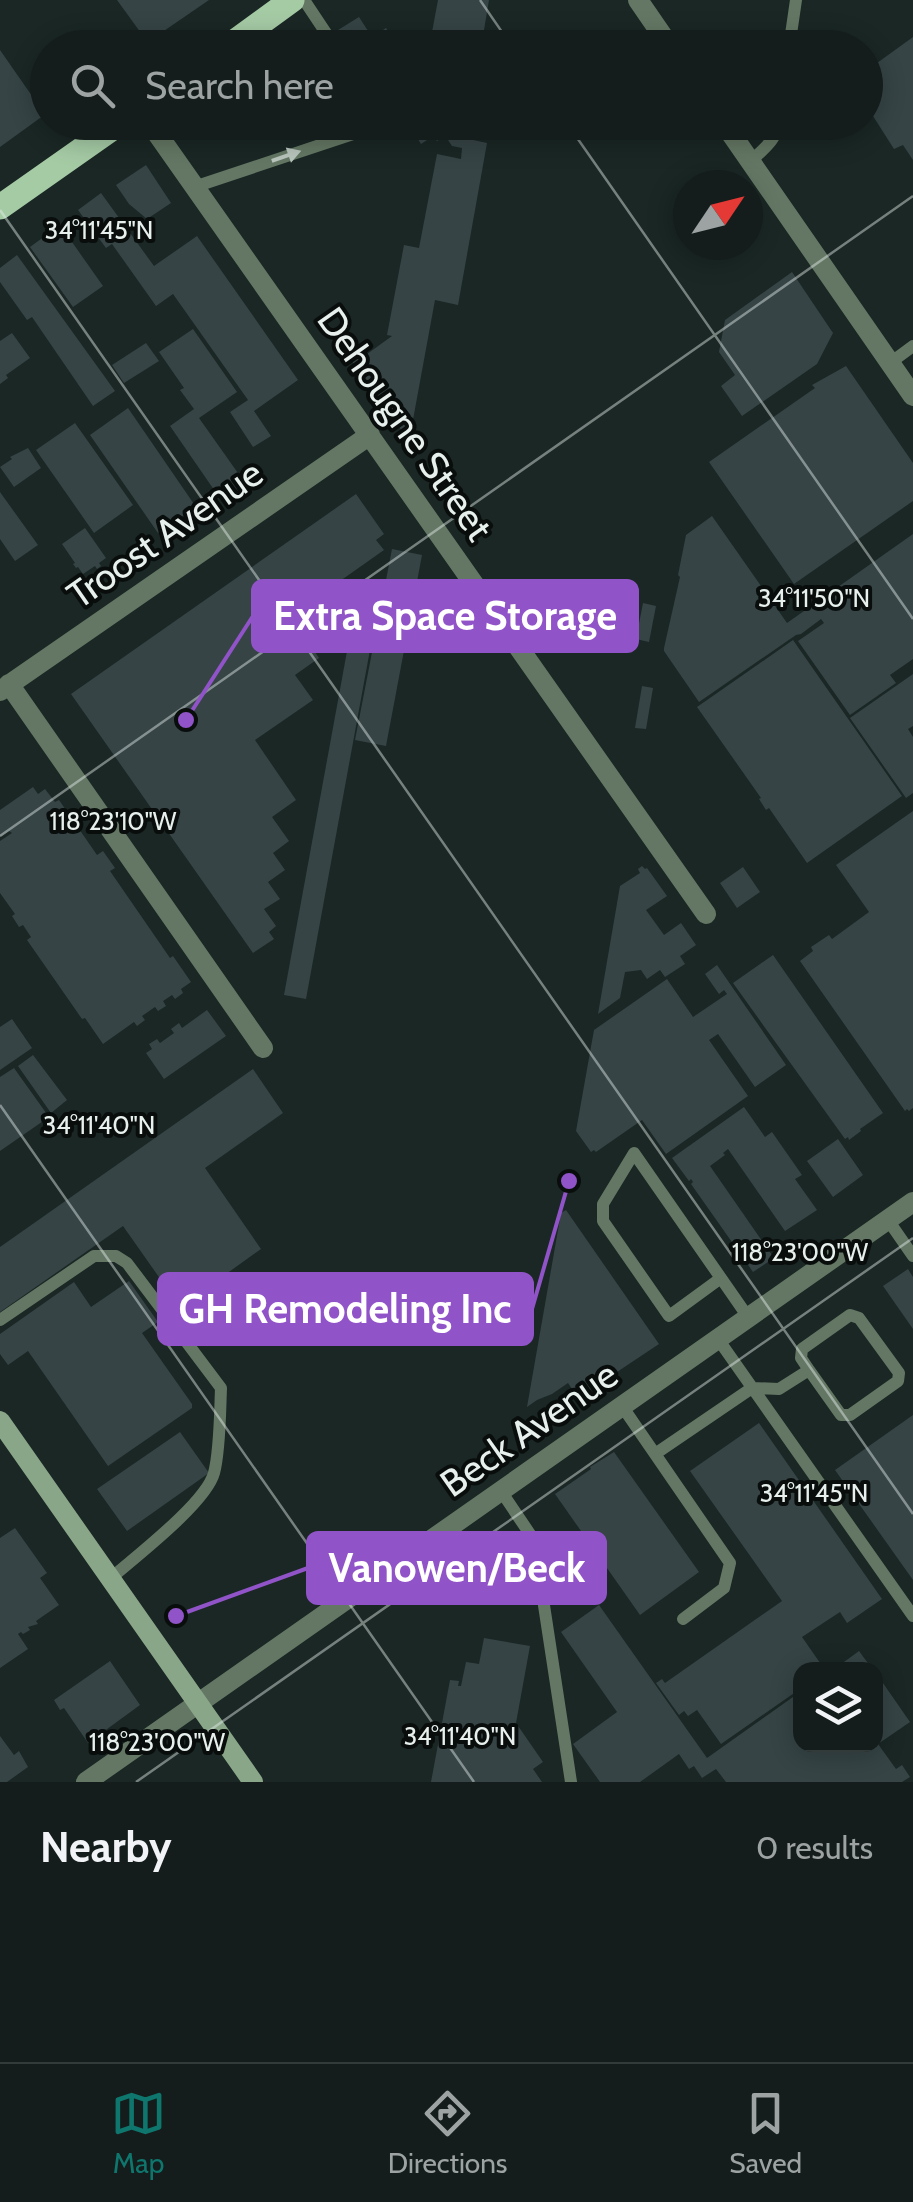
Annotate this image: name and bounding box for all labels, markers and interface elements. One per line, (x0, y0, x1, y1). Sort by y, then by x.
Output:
search box (30, 30, 883, 140)
icon: search (65, 58, 120, 113)
text: Search here (145, 62, 334, 109)
one-way arrow (272, 148, 302, 163)
north arrow (673, 170, 763, 260)
text: 34°11'45"N (45, 215, 153, 245)
street label: Dehougne Street (308, 298, 503, 550)
street label: Troost Avenue (58, 449, 271, 618)
callout: Extra Space Storage (253, 581, 637, 651)
text: 34°11'50"N (758, 583, 870, 613)
text: Extra Space Storage (273, 591, 617, 640)
text: 118°23'10"W (50, 806, 177, 836)
text: 34°11'40"N (43, 1110, 155, 1140)
text: 118°23'00"W (732, 1237, 868, 1267)
callout: GH Remodeling Inc (159, 1274, 532, 1344)
text: GH Remodeling Inc (178, 1284, 512, 1333)
street label: Beck Avenue (431, 1350, 626, 1507)
text: 34°11'45"N (760, 1478, 868, 1508)
callout: Vanowen/Beck (308, 1533, 605, 1603)
text: Vanowen/Beck (329, 1543, 586, 1592)
map controls (793, 1662, 883, 1752)
button: layers (793, 1662, 883, 1752)
text: 34°11'40"N (404, 1721, 516, 1751)
text: 118°23'00"W (89, 1727, 225, 1757)
text: Nearby (40, 1821, 172, 1873)
text: 0 results (756, 1828, 873, 1867)
tab: Map (111, 2086, 166, 2180)
tab: Directions (388, 2086, 507, 2180)
tab: Saved (729, 2086, 802, 2180)

